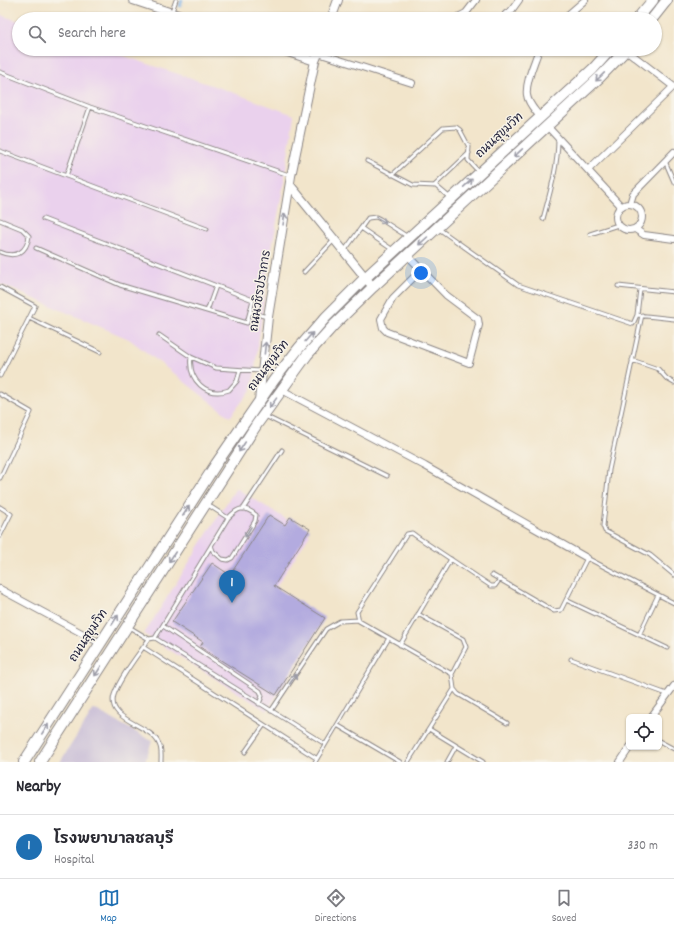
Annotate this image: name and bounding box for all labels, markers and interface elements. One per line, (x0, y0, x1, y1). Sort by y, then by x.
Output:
search box (12, 12, 662, 56)
icon: search (26, 23, 48, 45)
text: Search here (58, 23, 126, 45)
one-way arrow (595, 72, 605, 82)
street label: ถนนสุขุมวิท (472, 109, 528, 163)
one-way arrow (513, 148, 523, 157)
one-way arrow (463, 179, 473, 188)
one-way arrow (281, 213, 289, 226)
one-way arrow (375, 217, 387, 224)
one-way arrow (418, 236, 428, 246)
street label: ถนนวชิรปราการ (246, 249, 276, 333)
your location (411, 263, 431, 283)
one-way arrow (304, 332, 313, 342)
street label: ถนนสุขุมวิท (244, 337, 294, 395)
one-way arrow (261, 342, 269, 355)
one-way arrow (269, 397, 277, 408)
one-way arrow (238, 441, 246, 452)
one-way arrow (182, 506, 190, 517)
one-way arrow (244, 526, 252, 538)
one-way arrow (168, 551, 176, 562)
pin: 1 (219, 570, 245, 603)
street label: ถนนสุขุมวิท (66, 606, 112, 666)
one-way arrow (112, 614, 120, 626)
one-way arrow (94, 665, 102, 677)
one-way arrow (289, 673, 297, 684)
map controls (626, 714, 662, 750)
button: locate (626, 714, 662, 750)
one-way arrow (41, 724, 49, 735)
text: Nearby (16, 776, 60, 800)
text: โรงพยาบาลชลบุรี (54, 829, 173, 851)
text: 1 (28, 837, 30, 856)
text: 330 m (627, 837, 658, 856)
text: Hospital (54, 851, 94, 870)
tab: Map (98, 887, 120, 927)
tab: Directions (315, 887, 357, 927)
tab: Saved (552, 887, 576, 927)

